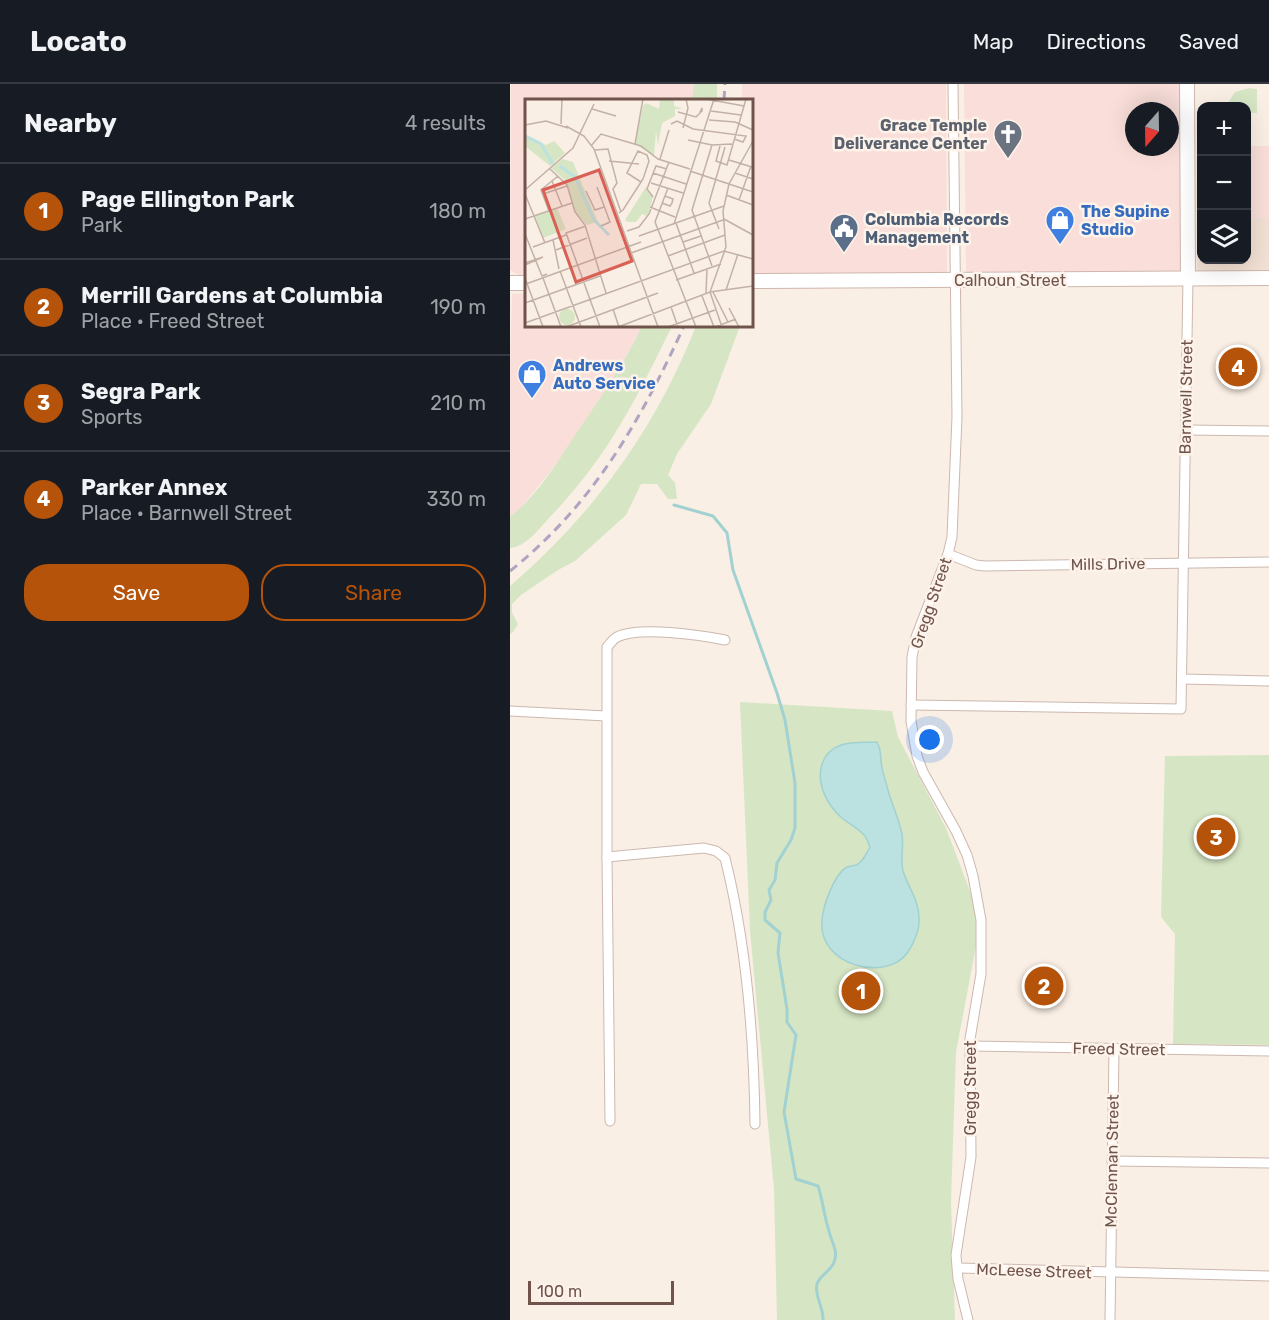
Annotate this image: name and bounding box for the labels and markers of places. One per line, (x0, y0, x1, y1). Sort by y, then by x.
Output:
place label: Grace Temple Deliverance Center (834, 116, 988, 153)
church icon: Grace Temple Deliverance Center (992, 118, 1024, 160)
place label: The Supine Studio (1081, 202, 1169, 239)
shop icon: The Supine Studio (1044, 204, 1076, 246)
place label: Columbia Records Management (865, 210, 1009, 247)
public building icon: Columbia Records Management (828, 212, 860, 254)
pin: 4 (1218, 344, 1258, 390)
place label: Andrews Auto Service (553, 356, 656, 393)
shop icon: Andrews Auto Service (516, 358, 548, 400)
pin: 3 (1196, 814, 1236, 860)
pin: 2 (1024, 964, 1064, 1008)
pin: 1 (842, 968, 880, 1014)

